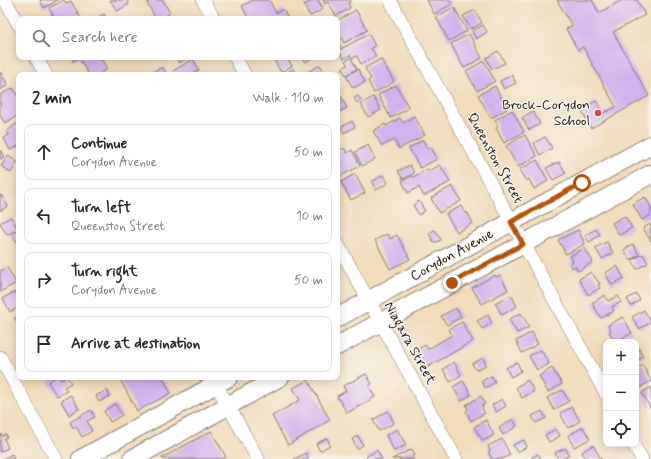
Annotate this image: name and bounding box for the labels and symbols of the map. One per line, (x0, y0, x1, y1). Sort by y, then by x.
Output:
place label: Brock-Corydon School (502, 96, 590, 130)
marker: Brock-Corydon School (593, 108, 603, 118)
street label: Queenston Street (463, 110, 527, 206)
route start (573, 174, 591, 192)
street label: Corydon Avenue (407, 225, 497, 285)
route end (443, 274, 461, 292)
street label: Niagara Street (378, 298, 441, 389)

